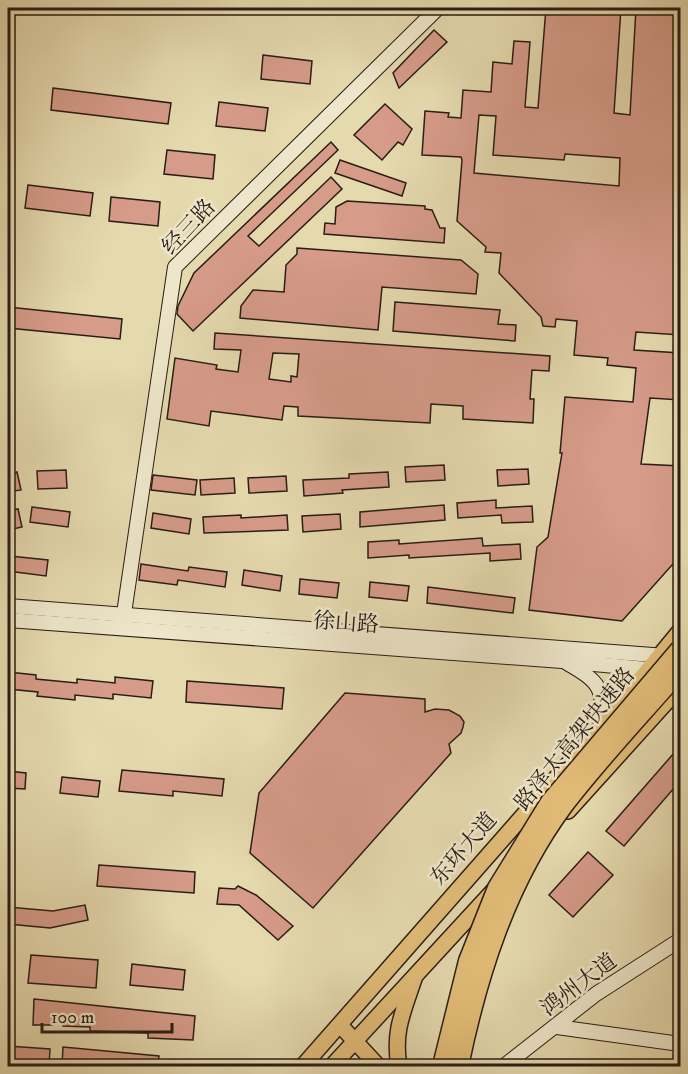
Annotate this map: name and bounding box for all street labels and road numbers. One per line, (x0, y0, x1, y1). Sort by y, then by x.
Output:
street label: 经三路 (157, 194, 221, 260)
street label: 徐山路 (312, 607, 380, 639)
street label: 路泽太高架快速路 (509, 662, 641, 816)
street label: 东环大道 (425, 807, 503, 891)
street label: 鸿州大道 (536, 948, 622, 1022)

